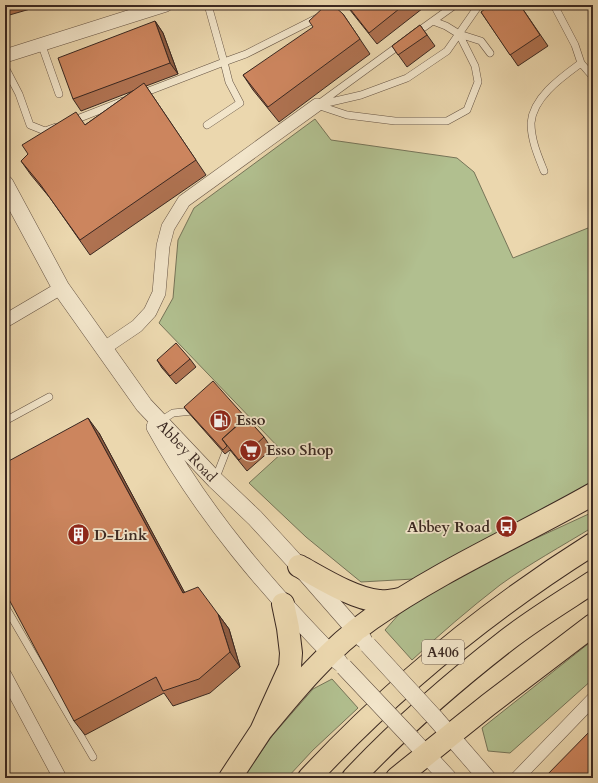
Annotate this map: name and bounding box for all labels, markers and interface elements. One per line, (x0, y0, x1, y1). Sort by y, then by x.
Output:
fuel station icon: Esso (208, 407, 234, 433)
place label: Esso (236, 410, 266, 430)
street label: Abbey Road (153, 416, 221, 486)
supermarket icon: Esso Shop (238, 437, 264, 463)
place label: Esso Shop (266, 440, 334, 460)
bus stop icon: Abbey Road (493, 514, 519, 540)
place label: Abbey Road (407, 517, 490, 537)
building icon: D-Link (66, 522, 92, 548)
place label: D-Link (94, 525, 148, 545)
road number: A406 (422, 640, 464, 664)

